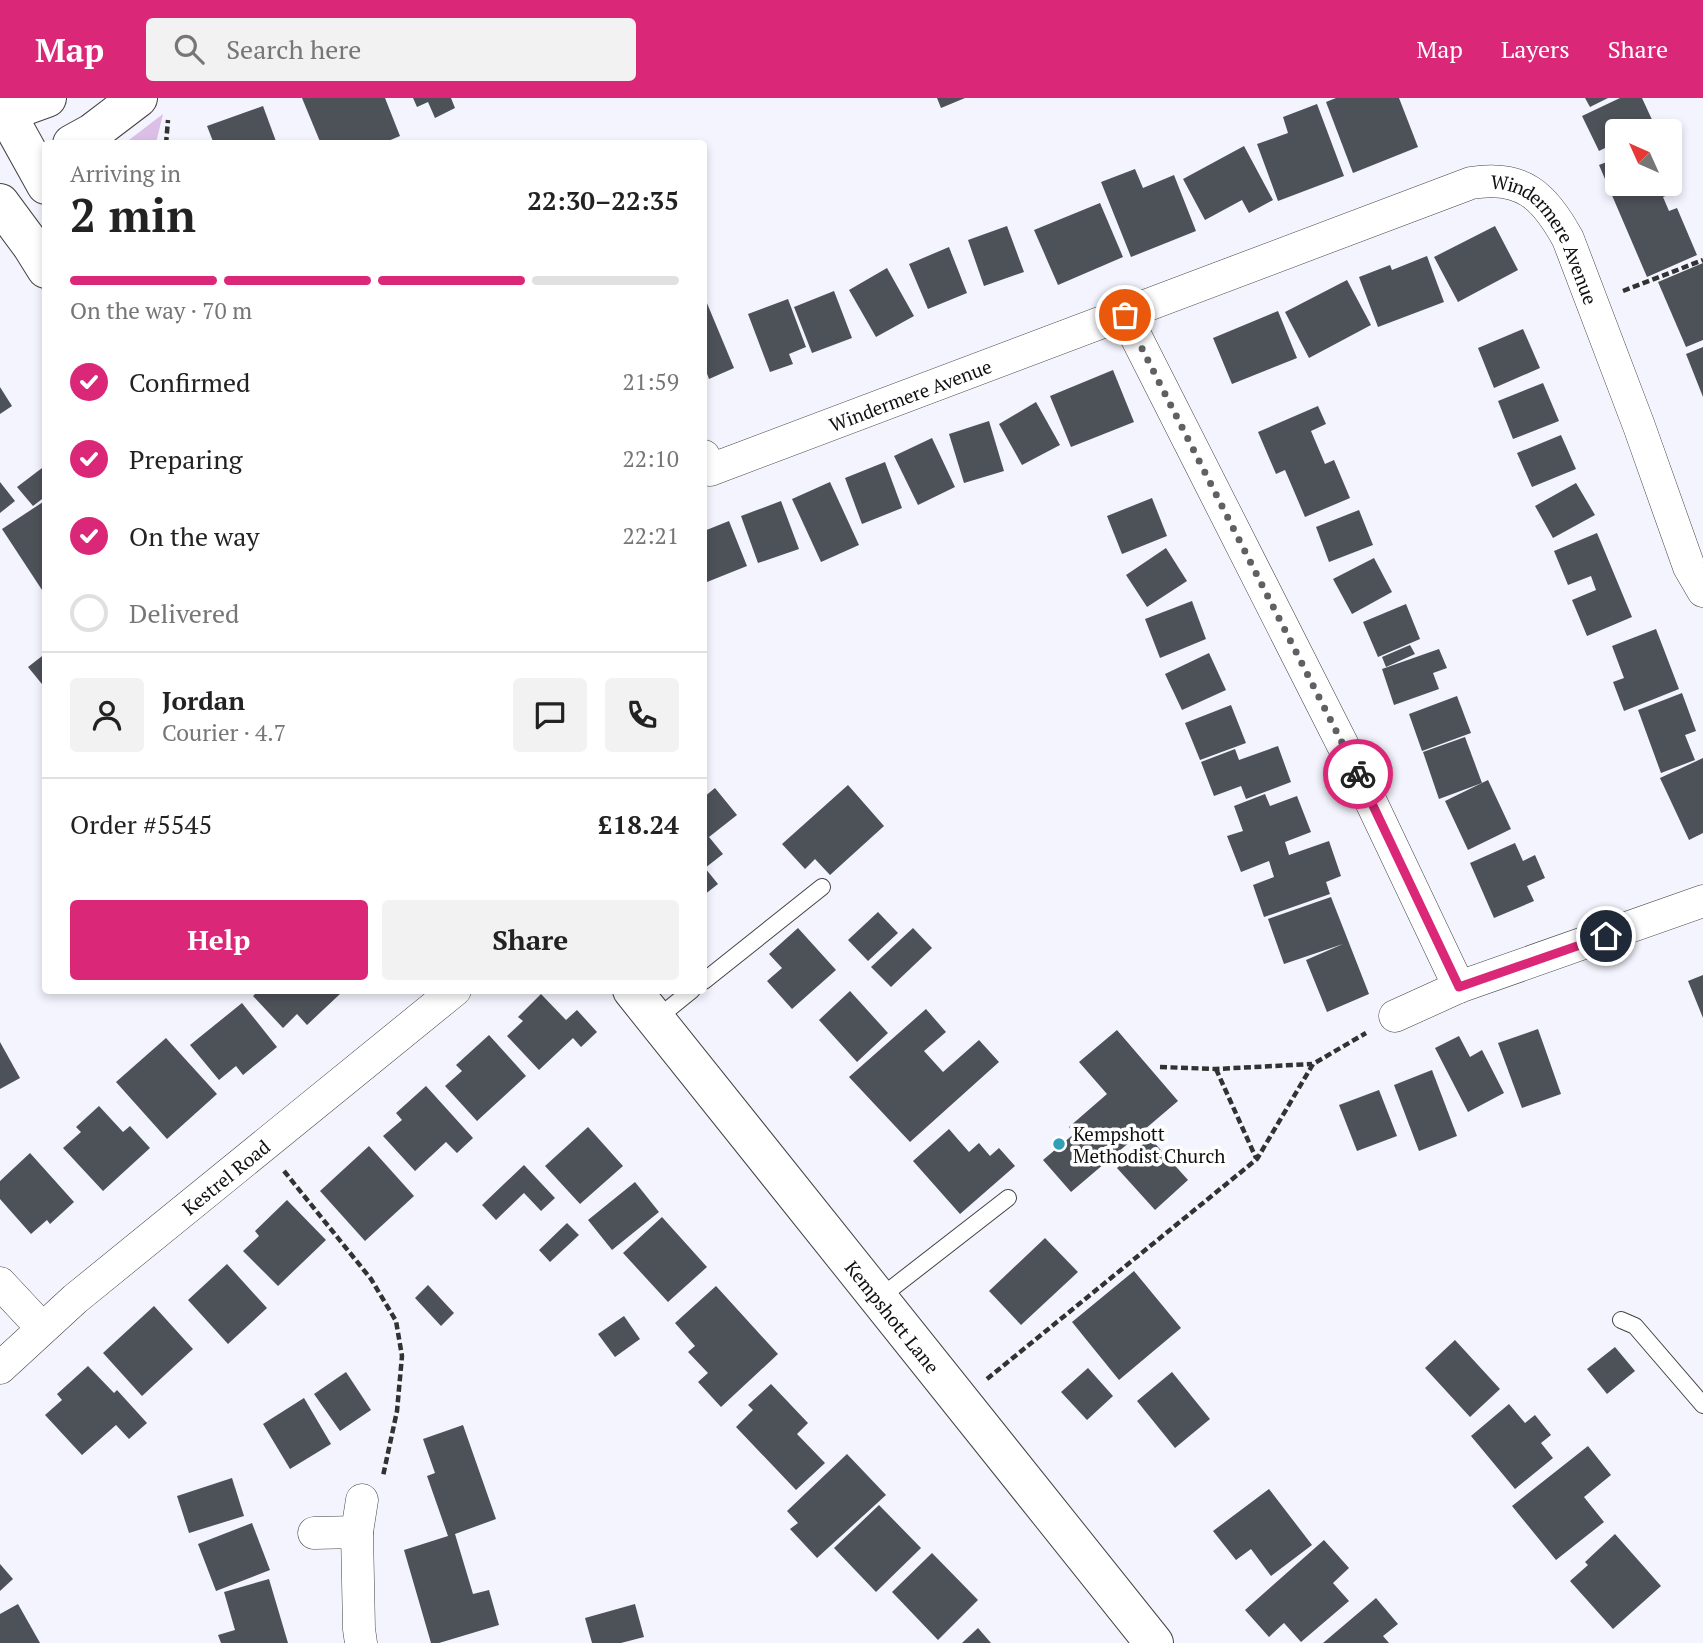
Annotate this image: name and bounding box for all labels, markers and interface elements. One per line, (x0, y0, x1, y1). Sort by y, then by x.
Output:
search box (146, 18, 636, 81)
text: Map (35, 28, 104, 71)
icon: search (170, 30, 208, 68)
text: Search here (226, 32, 361, 66)
text: Map (1416, 33, 1463, 65)
text: Layers (1501, 33, 1570, 65)
text: Share (1608, 33, 1668, 65)
north arrow (1605, 119, 1682, 196)
map controls (1605, 119, 1682, 196)
text: Arriving in (70, 158, 181, 189)
street label: Windermere Avenue (1490, 168, 1604, 308)
text: 22:30–22:35 (527, 183, 679, 217)
text: 2 min (70, 184, 196, 245)
pin (1095, 285, 1155, 345)
text: On the way · 70 m (70, 295, 252, 326)
icon: bag (1106, 296, 1144, 334)
street label: Windermere Avenue (825, 353, 995, 437)
icon: check (70, 363, 108, 401)
text: Confirmed (129, 365, 250, 399)
text: 21:59 (622, 366, 679, 397)
icon: check (70, 440, 108, 478)
text: Preparing (129, 442, 242, 476)
text: 22:10 (622, 443, 679, 474)
icon: check (70, 517, 108, 555)
text: On the way (129, 519, 260, 553)
text: 22:21 (622, 520, 679, 551)
text: Delivered (129, 596, 239, 630)
button: person (70, 678, 144, 752)
button: chat (513, 678, 587, 752)
button: phone (605, 678, 679, 752)
text: Jordan (162, 683, 245, 717)
text: Courier · 4.7 (162, 717, 286, 748)
courier (1323, 739, 1393, 809)
icon: bike (1339, 755, 1377, 793)
text: Order #5545 (70, 807, 212, 841)
text: £18.24 (598, 807, 679, 841)
button: Help (70, 900, 368, 980)
button: Share (382, 900, 679, 980)
pin (1576, 906, 1636, 966)
icon: home (1587, 917, 1625, 955)
place label: Kempshott Methodist Church (1073, 1121, 1226, 1168)
street label: Kestrel Road (177, 1133, 275, 1220)
marker: Kempshott Methodist Church (1051, 1136, 1067, 1152)
street label: Kempshott Lane (840, 1255, 946, 1378)

